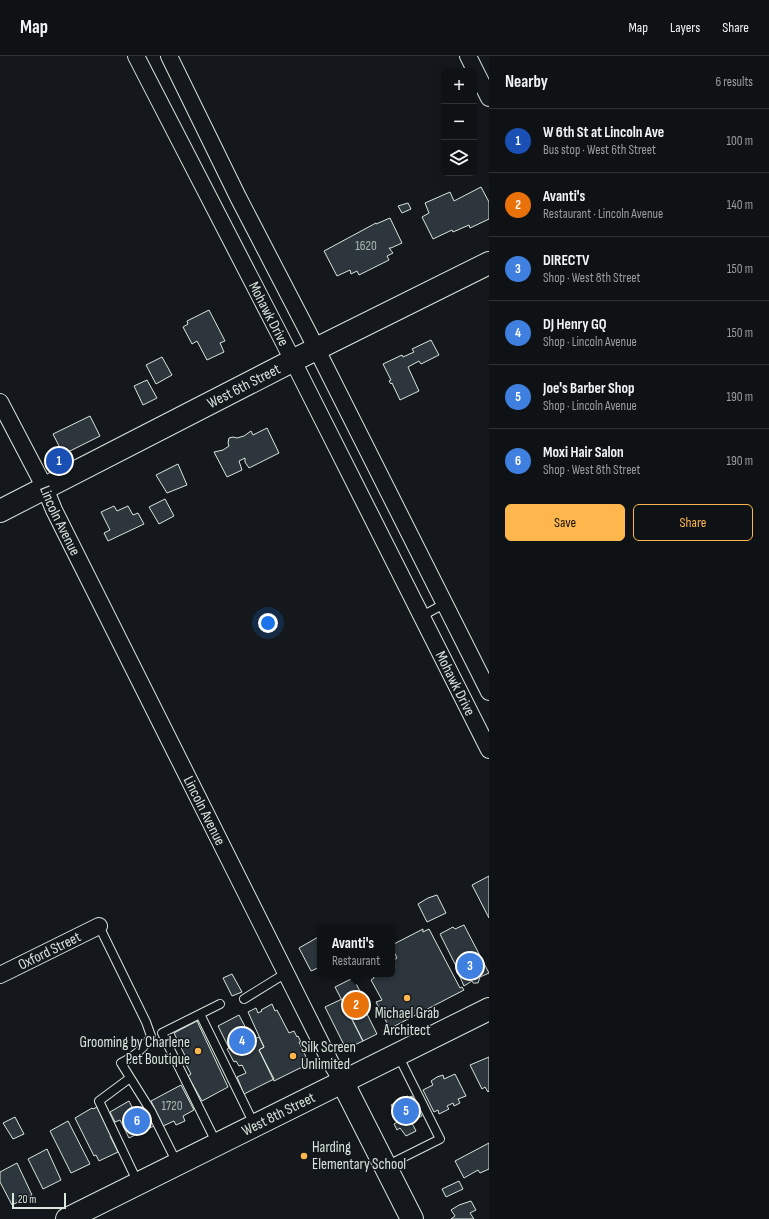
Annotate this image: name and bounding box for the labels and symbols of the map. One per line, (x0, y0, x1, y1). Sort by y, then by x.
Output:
house number: 1620 (355, 238, 377, 254)
street label: Mohawk Drive (244, 278, 293, 349)
street label: West 6th Street (204, 359, 284, 413)
pin: 1 (46, 446, 72, 476)
street label: Lincoln Avenue (35, 483, 84, 559)
your location (258, 613, 278, 633)
street label: Mohawk Drive (431, 648, 479, 719)
street label: Lincoln Avenue (179, 773, 229, 849)
street label: Oxford Street (15, 927, 84, 975)
pin: 3 (457, 951, 483, 981)
pin: 2 (343, 990, 369, 1020)
marker: Michael Grab Architect (402, 993, 412, 1003)
place label: Michael Grab Architect (375, 1004, 439, 1040)
pin: 4 (229, 1026, 255, 1056)
place label: Grooming by Charlene Pet Boutique (79, 1033, 190, 1069)
place label: Silk Screen Unlimited (301, 1038, 356, 1074)
marker: Grooming by Charlene Pet Boutique (193, 1046, 203, 1056)
marker: Silk Screen Unlimited (288, 1051, 298, 1061)
street label: West 8th Street (239, 1088, 319, 1141)
pin: 5 (393, 1096, 419, 1126)
house number: 1720 (162, 1098, 183, 1114)
pin: 6 (124, 1106, 150, 1136)
place label: Harding Elementary School (312, 1138, 406, 1174)
marker: Harding Elementary School (299, 1151, 309, 1161)
scale bar (12, 1191, 66, 1210)

